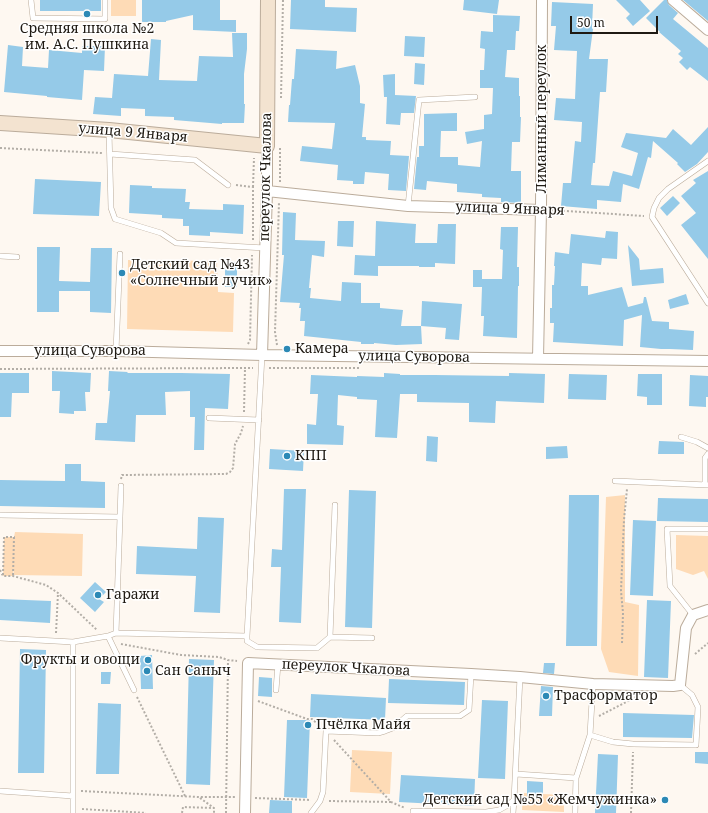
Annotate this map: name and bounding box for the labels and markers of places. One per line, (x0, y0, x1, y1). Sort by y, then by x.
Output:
marker: Средняя школа №2 им. А.С. Пушкина (82, 9, 92, 19)
place label: Средняя школа №2 им. А.С. Пушкина (20, 21, 154, 54)
place label: Детский сад №43 «Солнечный лучик» (130, 257, 272, 290)
marker: Детский сад №43 «Солнечный лучик» (117, 268, 127, 278)
place label: Камера (295, 341, 349, 357)
marker: Камера (282, 344, 292, 354)
place label: КПП (295, 448, 327, 464)
marker: КПП (282, 451, 292, 461)
place label: Гаражи (106, 587, 159, 603)
marker: Гаражи (93, 590, 103, 600)
place label: Фрукты и овощи (21, 652, 140, 668)
marker: Фрукты и овощи (143, 655, 153, 665)
place label: Сан Саныч (155, 663, 231, 679)
marker: Сан Саныч (142, 666, 152, 676)
place label: Трасформатор (554, 688, 658, 704)
marker: Трасформатор (541, 691, 551, 701)
place label: Пчёлка Майя (316, 717, 411, 733)
marker: Пчёлка Майя (303, 720, 313, 730)
place label: Детский сад №55 «Жемчужинка» (423, 792, 657, 808)
marker: Детский сад №55 «Жемчужинка» (660, 795, 670, 805)

